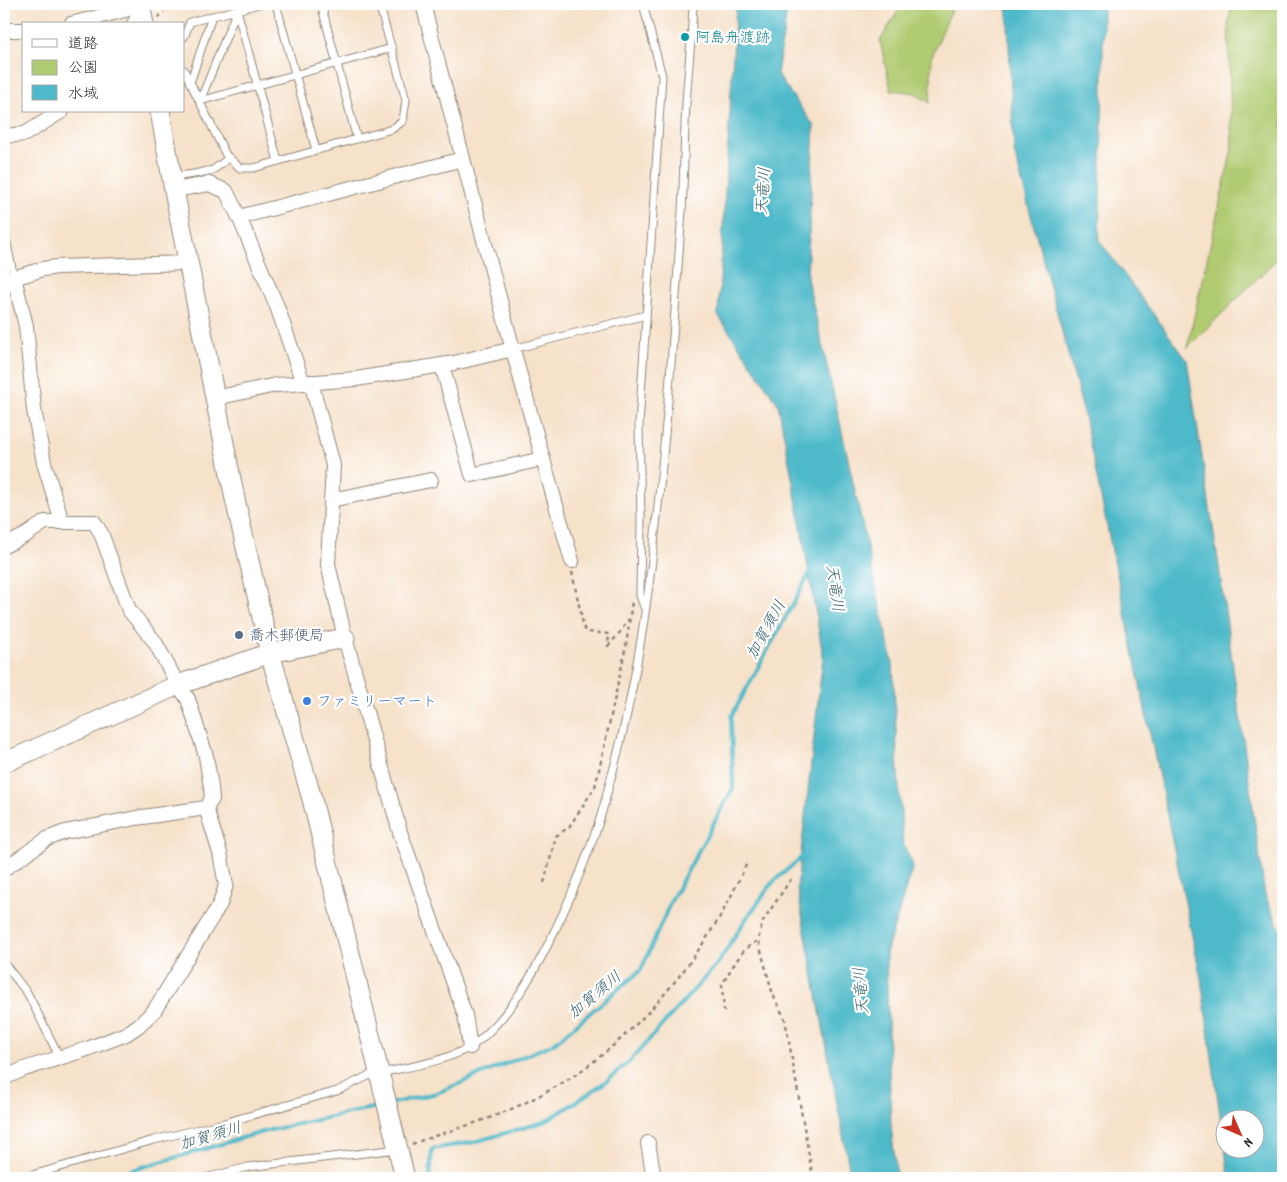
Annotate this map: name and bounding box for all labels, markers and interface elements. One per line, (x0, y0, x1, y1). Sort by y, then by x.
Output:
legend (22, 22, 185, 112)
place label: 阿島舟渡跡 (695, 28, 770, 50)
marker: 阿島舟渡跡 (679, 31, 691, 43)
text: 道路 (68, 34, 98, 56)
text: 公園 (68, 58, 98, 80)
text: 水域 (68, 84, 98, 106)
water label: 天竜川 (751, 166, 778, 216)
water label: 天竜川 (819, 563, 848, 614)
water label: 加賀須川 (742, 597, 793, 664)
place label: 喬木郵便局 (249, 626, 324, 648)
marker: 喬木郵便局 (233, 629, 245, 641)
place label: ファミリーマート (317, 692, 437, 714)
marker: ファミリーマート (301, 695, 313, 707)
water label: 天竜川 (849, 966, 876, 1016)
water label: 加賀須川 (564, 967, 628, 1025)
north arrow (1214, 1110, 1264, 1160)
water label: 加賀須川 (177, 1118, 245, 1157)
text: N (1238, 1132, 1257, 1151)

